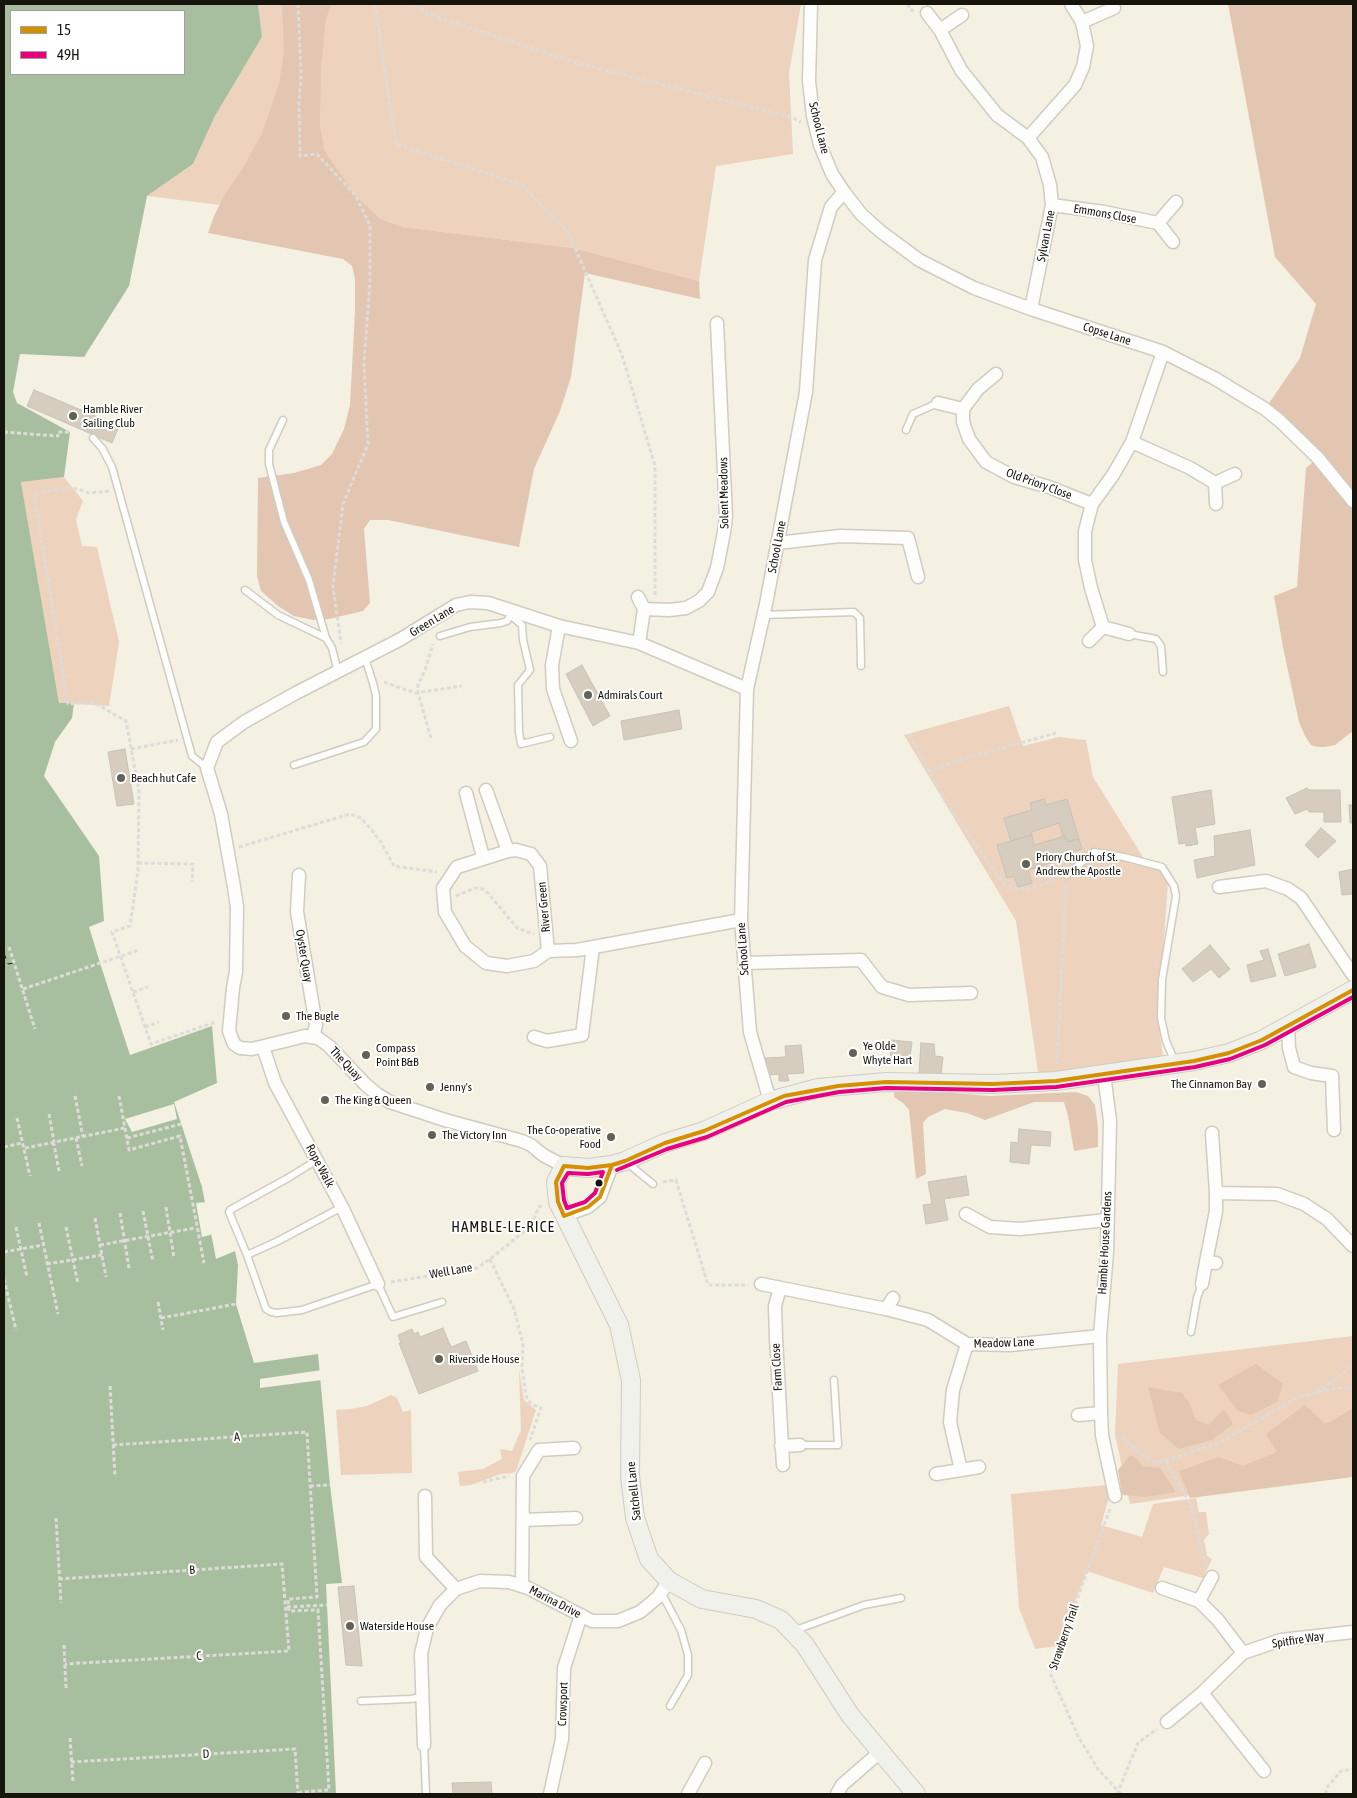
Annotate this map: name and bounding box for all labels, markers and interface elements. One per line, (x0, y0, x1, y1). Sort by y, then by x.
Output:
legend (10, 10, 185, 75)
text: 15 (57, 21, 71, 38)
text: 49H (57, 46, 80, 63)
street label: School Lane (806, 101, 832, 155)
street label: Emmons Close (1072, 201, 1138, 227)
street label: Sylvan Lane (1034, 209, 1058, 263)
street label: Copse Lane (1081, 319, 1133, 349)
place label: Hamble River Sailing Club (83, 402, 143, 430)
marker: Hamble River Sailing Club (67, 410, 79, 422)
street label: Solent Meadows (716, 457, 732, 529)
street label: Old Priory Close (1004, 465, 1074, 503)
street label: School Lane (765, 520, 789, 574)
street label: Green Lane (407, 602, 457, 640)
place label: Admirals Court (598, 688, 663, 702)
marker: Admirals Court (582, 689, 594, 701)
place label: Beach hut Cafe (131, 771, 196, 785)
marker: Beach hut Cafe (115, 772, 127, 784)
place label: Priory Church of St. Andrew the Apostle (1036, 850, 1121, 878)
marker: Priory Church of St. Andrew the Apostle (1020, 858, 1032, 870)
street label: River Green (535, 881, 553, 933)
street label: School Lane (734, 922, 752, 976)
street label: Oyster Quay (292, 928, 316, 984)
place label: The Bugle (296, 1009, 339, 1023)
marker: The Bugle (280, 1010, 292, 1022)
place label: Ye Olde Whyte Hart (863, 1039, 912, 1067)
place label: Compass Point B&B (376, 1041, 419, 1069)
street label: The Quay (327, 1044, 365, 1084)
marker: Ye Olde Whyte Hart (847, 1047, 859, 1059)
marker: Compass Point B&B (360, 1049, 372, 1061)
place label: The Cinnamon Bay (1171, 1077, 1252, 1091)
marker: The Cinnamon Bay (1256, 1078, 1268, 1090)
place label: Jenny's (440, 1080, 472, 1094)
marker: Jenny's (424, 1081, 436, 1093)
place label: The King & Queen (335, 1093, 412, 1107)
marker: The King & Queen (319, 1094, 331, 1106)
place label: The Co-operative Food (527, 1123, 601, 1151)
place label: The Victory Inn (442, 1128, 507, 1142)
marker: The Victory Inn (426, 1129, 438, 1141)
marker: The Co-operative Food (605, 1131, 617, 1143)
street label: Rope Walk (303, 1142, 337, 1190)
unlabelled marker (594, 1178, 604, 1188)
street label: Hamble House Gardens (1095, 1191, 1115, 1295)
district label: HAMBLE-LE-RICE (449, 1218, 557, 1236)
street label: Well Lane (428, 1260, 474, 1282)
street label: Meadow Lane (973, 1335, 1035, 1351)
street label: Farm Close (769, 1343, 785, 1391)
place label: Riverside House (449, 1352, 519, 1366)
marker: Riverside House (433, 1353, 445, 1365)
street label: A (234, 1430, 240, 1444)
street label: Satchell Lane (624, 1461, 644, 1521)
street label: B (189, 1563, 195, 1577)
street label: Marina Drive (527, 1583, 583, 1621)
street label: Strawberry Trail (1046, 1602, 1082, 1672)
place label: Waterside House (360, 1619, 434, 1633)
marker: Waterside House (344, 1620, 356, 1632)
street label: Spitfire Way (1271, 1629, 1325, 1651)
street label: C (196, 1649, 202, 1663)
street label: Crowsport (555, 1682, 571, 1726)
street label: D (202, 1747, 210, 1761)

